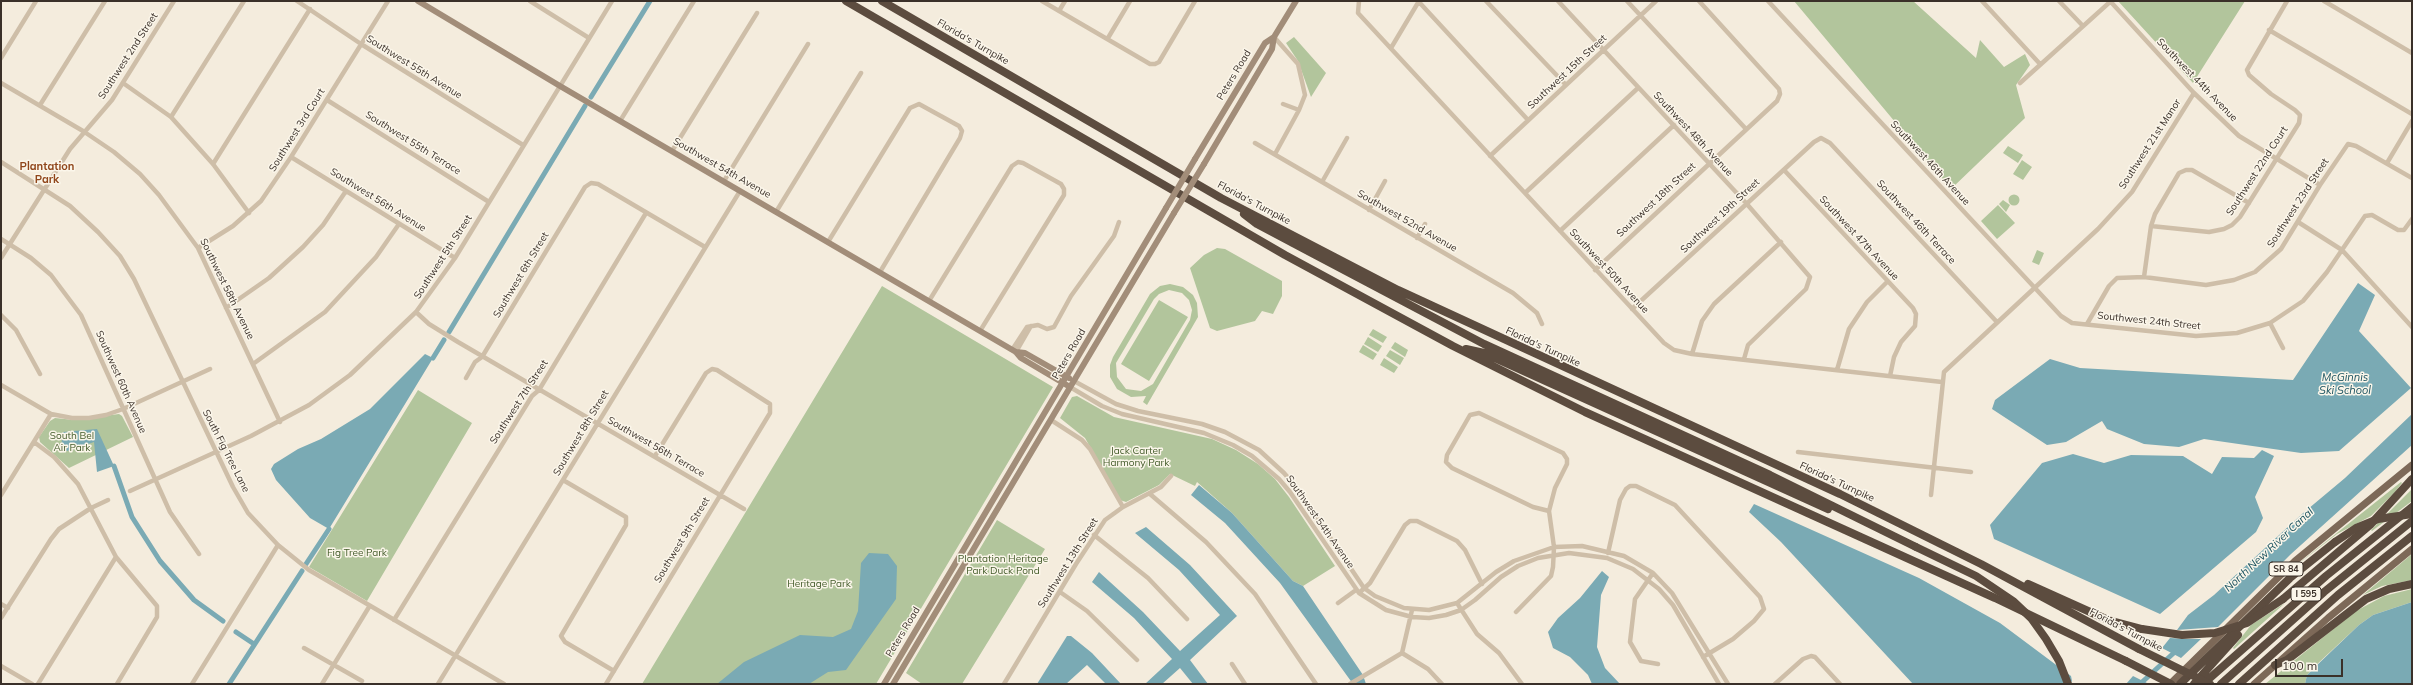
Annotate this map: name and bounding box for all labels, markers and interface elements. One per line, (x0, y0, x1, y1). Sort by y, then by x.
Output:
street label: Southwest 2nd Street (96, 11, 160, 101)
street label: Florida's Turnpike (935, 17, 1011, 67)
street label: Southwest 15th Street (1525, 32, 1609, 112)
street label: Southwest 55th Avenue (364, 33, 464, 101)
street label: Southwest 44th Avenue (2154, 36, 2240, 124)
street label: Peters Road (1214, 48, 1254, 102)
street label: Southwest 3rd Court (267, 86, 327, 174)
street label: Southwest 48th Avenue (1651, 89, 1735, 179)
street label: Southwest 21st Manor (2116, 97, 2184, 191)
street label: Southwest 55th Terrace (363, 109, 463, 177)
street label: Southwest 46th Avenue (1888, 118, 1972, 208)
street label: Southwest 22nd Court (2224, 124, 2290, 218)
street label: Southwest 54th Avenue (671, 135, 773, 201)
street label: Southwest 23rd Street (2265, 156, 2331, 250)
district label: Plantation Park (20, 160, 74, 186)
street label: Southwest 18th Street (1614, 160, 1698, 240)
street label: Southwest 56th Avenue (328, 166, 428, 234)
street label: Southwest 19th Street (1678, 176, 1762, 256)
street label: Southwest 46th Terrace (1874, 178, 1958, 266)
street label: Florida's Turnpike (1215, 179, 1293, 227)
street label: Southwest 52nd Avenue (1355, 187, 1459, 255)
street label: Southwest 47th Avenue (1817, 193, 1901, 283)
street label: Southwest 5th Street (411, 213, 475, 301)
street label: Southwest 50th Avenue (1567, 226, 1651, 316)
street label: Southwest 6th Street (491, 230, 551, 320)
street label: Southwest 58th Avenue (197, 237, 257, 341)
street label: Southwest 24th Street (2097, 310, 2201, 332)
street label: Florida's Turnpike (1504, 324, 1582, 370)
street label: Peters Road (1050, 327, 1088, 381)
street label: Southwest 60th Avenue (93, 329, 149, 435)
street label: Southwest 7th Street (487, 358, 551, 446)
water label: McGinnis Ski School (2319, 371, 2371, 397)
street label: Southwest 8th Street (551, 388, 611, 478)
street label: South Fig Tree Lane (200, 408, 252, 494)
street label: Southwest 56th Terrace (605, 414, 707, 480)
park label: South Bel Air Park (50, 430, 94, 454)
park label: Jack Carter Harmony Park (1103, 445, 1169, 468)
street label: Florida's Turnpike (1798, 459, 1876, 505)
street label: Southwest 54th Avenue (1283, 473, 1357, 571)
street label: Southwest 9th Street (652, 495, 712, 585)
water label: North New River Canal (2222, 505, 2316, 595)
street label: Southwest 13th Street (1035, 516, 1101, 610)
park label: Fig Tree Park (327, 547, 387, 559)
park label: Plantation Heritage Park Duck Pond (958, 553, 1048, 576)
road number: SR 84 (2269, 562, 2303, 576)
park label: Heritage Park (787, 578, 851, 590)
road number: I 595 (2291, 587, 2321, 601)
street label: Peters Road (883, 605, 923, 659)
street label: Florida's Turnpike (2087, 606, 2165, 654)
scale bar (2277, 651, 2345, 677)
text: 100 m (2282, 658, 2317, 673)

